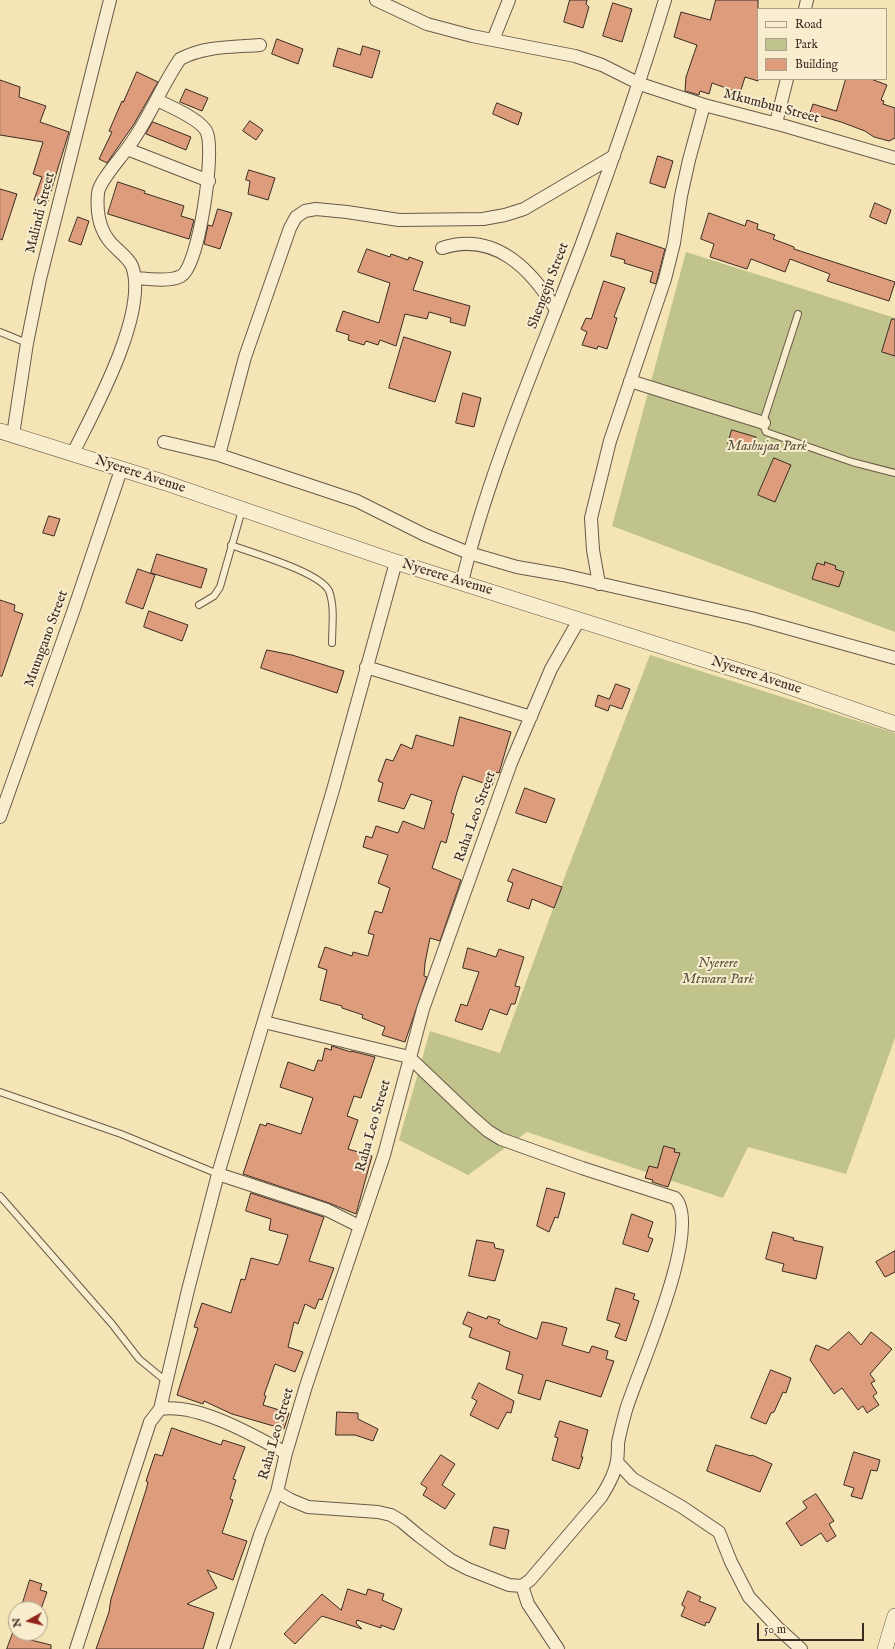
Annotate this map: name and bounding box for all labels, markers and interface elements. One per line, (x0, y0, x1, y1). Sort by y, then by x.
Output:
legend (757, 8, 887, 80)
text: Road (795, 17, 822, 32)
text: Park (795, 37, 818, 52)
text: Building (795, 57, 838, 72)
street label: Mkumbuu Street (721, 86, 821, 128)
street label: Malindi Street (23, 171, 59, 255)
street label: Shengeju Street (525, 241, 573, 331)
park label: Mashujaa Park (727, 439, 807, 455)
street label: Nyerere Avenue (93, 452, 187, 498)
street label: Nyerere Avenue (400, 556, 494, 600)
street label: Muungano Street (22, 588, 72, 690)
street label: Nyerere Avenue (709, 653, 803, 699)
street label: Raha Leo Street (452, 769, 500, 865)
park label: Nyerere Mtwara Park (682, 956, 754, 988)
street label: Raha Leo Street (353, 1078, 395, 1174)
street label: Raha Leo Street (256, 1386, 298, 1482)
north arrow (8, 1601, 48, 1641)
scale bar (759, 1615, 866, 1641)
text: N (10, 1617, 25, 1628)
text: 50 m (764, 1622, 786, 1637)

